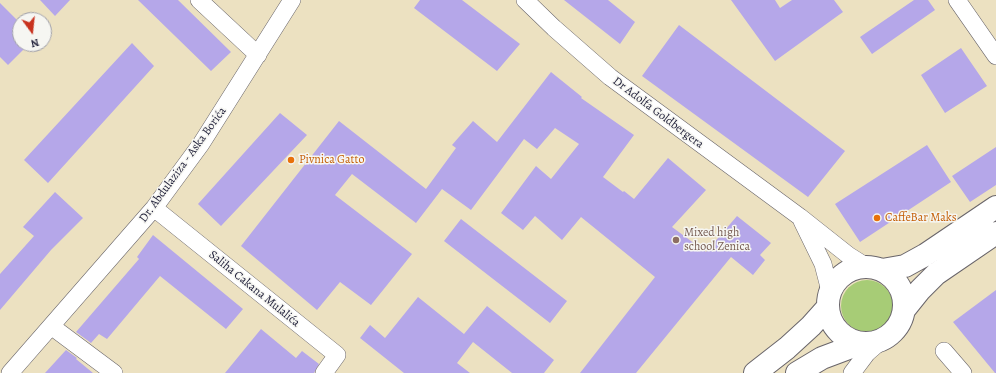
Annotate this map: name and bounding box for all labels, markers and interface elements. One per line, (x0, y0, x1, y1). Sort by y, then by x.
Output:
north arrow (12, 12, 52, 52)
text: N (29, 35, 41, 51)
street label: Dr Adolfa Goldbergera (610, 74, 706, 152)
street label: Dr. Abdulaziza - Aska Borića (136, 105, 230, 225)
place label: Pivnica Gatto (299, 153, 364, 167)
marker: Pivnica Gatto (286, 155, 296, 165)
place label: CaffeBar Maks (885, 211, 957, 225)
marker: CaffeBar Maks (872, 213, 882, 223)
place label: Mixed high school Zenica (684, 226, 750, 254)
marker: Mixed high school Zenica (671, 235, 681, 245)
street label: Saliha Cakana Mulalića (205, 248, 303, 330)

